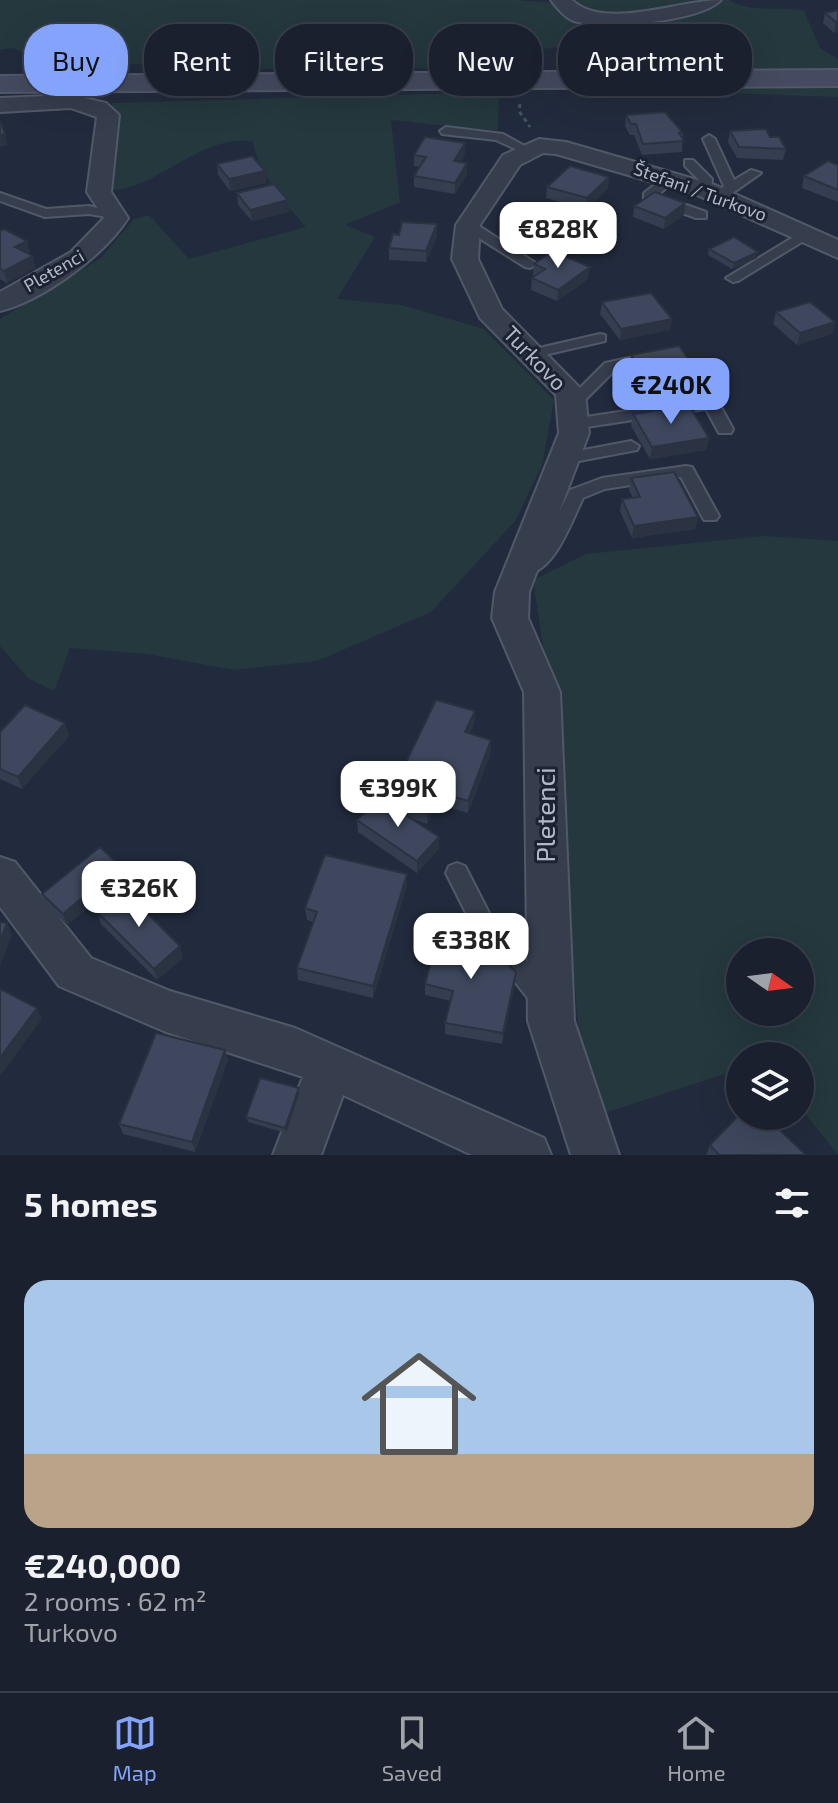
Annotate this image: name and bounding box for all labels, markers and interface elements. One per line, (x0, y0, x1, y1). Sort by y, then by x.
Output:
chip: Buy (24, 24, 128, 96)
chip: Rent (144, 24, 259, 96)
chip: Filters (275, 24, 413, 96)
chip: New (429, 24, 542, 96)
chip: Apartment (558, 24, 752, 96)
street label: Štefani / Turkovo (631, 157, 770, 225)
pin: €828K (502, 202, 614, 270)
text: €828K (518, 212, 598, 243)
street label: Pletenci (19, 244, 88, 296)
street label: Turkovo (499, 320, 573, 395)
pin: €240K (615, 358, 727, 426)
text: €240K (630, 368, 712, 399)
pin: €399K (342, 761, 454, 829)
street label: Pletenci (529, 767, 560, 863)
text: €399K (359, 771, 437, 802)
pin: €326K (83, 861, 195, 929)
text: €326K (100, 871, 178, 902)
pin: €338K (415, 913, 527, 981)
text: €338K (432, 923, 510, 954)
north arrow (726, 938, 814, 1026)
map controls (726, 938, 814, 1130)
button: layers (726, 1042, 814, 1130)
icon: filters (770, 1181, 814, 1225)
text: 5 homes (24, 1183, 158, 1224)
icon: home (347, 1332, 491, 1476)
text: €240,000 (24, 1544, 181, 1585)
text: 2 rooms · 62 m² (24, 1585, 207, 1616)
text: Turkovo (24, 1616, 118, 1647)
tab: Map (113, 1711, 157, 1785)
tab: Saved (382, 1711, 442, 1785)
tab: Home (667, 1711, 725, 1785)

